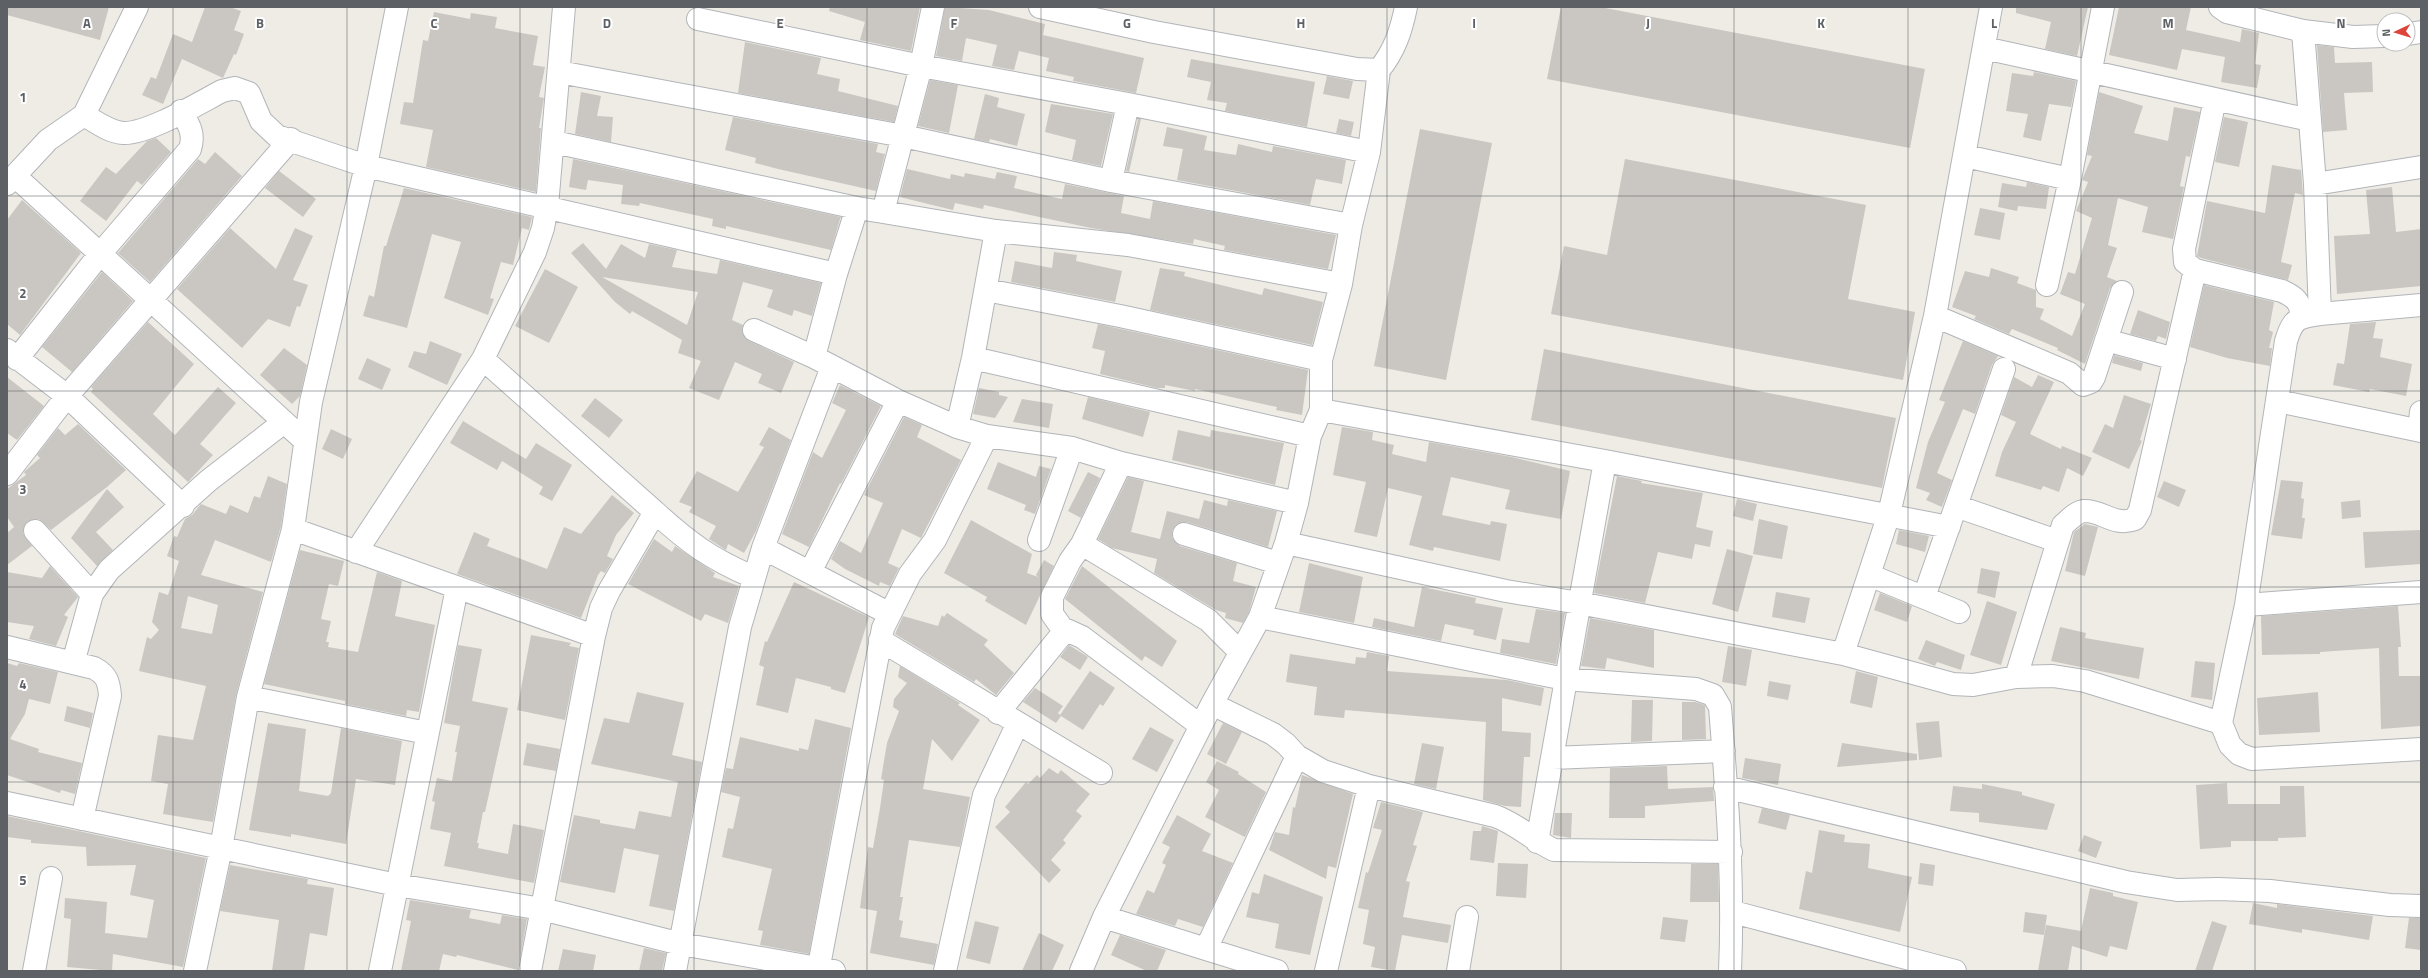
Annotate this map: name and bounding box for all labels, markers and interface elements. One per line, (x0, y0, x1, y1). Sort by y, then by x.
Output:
north arrow (2376, 12, 2416, 52)
text: A (83, 13, 91, 33)
text: B (256, 13, 264, 33)
text: C (430, 13, 438, 33)
text: D (603, 13, 611, 33)
text: E (776, 13, 784, 33)
text: F (951, 13, 958, 33)
text: G (1123, 13, 1131, 33)
text: H (1297, 13, 1305, 33)
text: I (1472, 13, 1476, 33)
text: J (1646, 13, 1650, 33)
text: K (1817, 13, 1825, 33)
text: L (1991, 13, 1997, 33)
text: M (2162, 13, 2174, 33)
text: N (2336, 13, 2346, 33)
text: N (2378, 28, 2394, 37)
text: 1 (19, 87, 27, 107)
text: 2 (19, 283, 27, 303)
text: 3 (19, 479, 27, 499)
text: 4 (19, 674, 27, 694)
text: 5 (19, 870, 27, 890)

